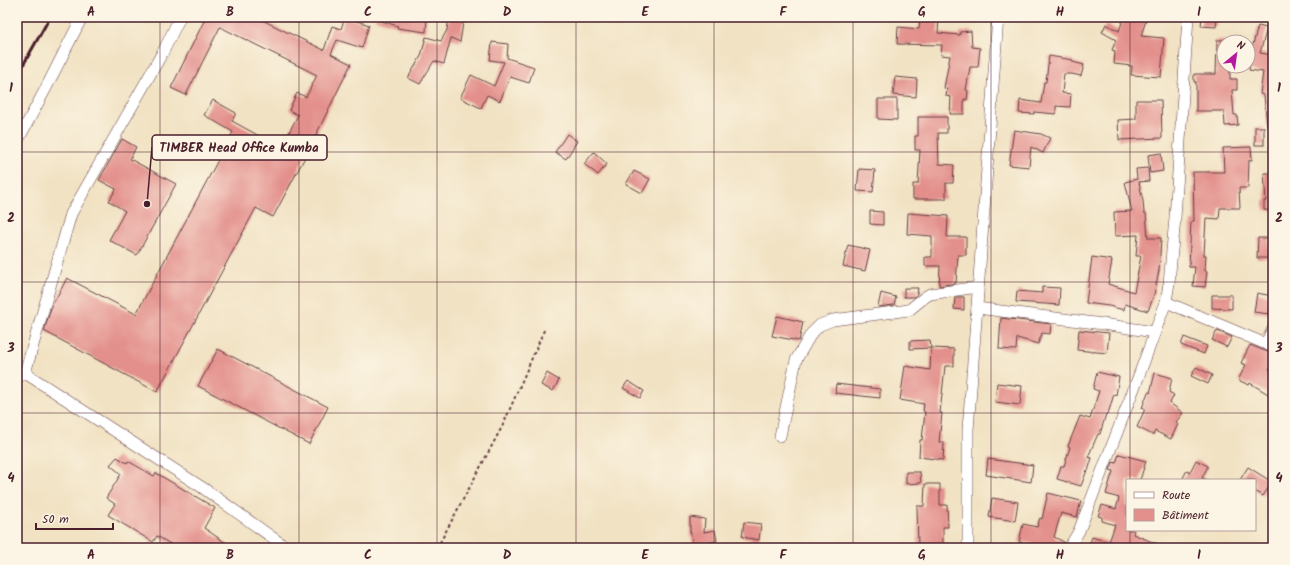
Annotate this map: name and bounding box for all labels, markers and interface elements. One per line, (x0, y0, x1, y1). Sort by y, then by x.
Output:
text: A (87, 2, 95, 23)
text: B (226, 2, 234, 23)
text: C (364, 2, 372, 23)
text: D (503, 2, 512, 23)
text: E (641, 2, 649, 23)
text: F (779, 2, 787, 23)
text: G (918, 2, 926, 23)
text: H (1056, 2, 1065, 23)
text: I (1197, 2, 1201, 23)
north arrow (1216, 34, 1256, 74)
text: N (1233, 37, 1248, 56)
text: 1 (9, 78, 13, 99)
text: 1 (1277, 78, 1281, 99)
callout: TIMBER Head Office Kumba (152, 135, 327, 160)
text: TIMBER Head Office Kumba (159, 138, 319, 159)
text: 2 (7, 208, 15, 229)
text: 2 (1275, 208, 1283, 229)
text: 3 (6, 338, 15, 359)
text: 3 (1274, 338, 1283, 359)
text: 4 (7, 468, 15, 489)
text: 4 (1275, 468, 1283, 489)
legend (1126, 479, 1256, 531)
text: Route (1162, 486, 1191, 505)
scale bar (36, 505, 113, 531)
text: Bâtiment (1162, 506, 1209, 525)
text: 50 m (42, 510, 69, 529)
text: A (87, 545, 95, 565)
text: B (226, 545, 234, 565)
text: C (364, 545, 372, 565)
text: D (503, 545, 512, 565)
text: E (641, 545, 649, 565)
text: F (779, 545, 787, 565)
text: G (918, 545, 926, 565)
text: H (1056, 545, 1065, 565)
text: I (1197, 545, 1201, 565)

